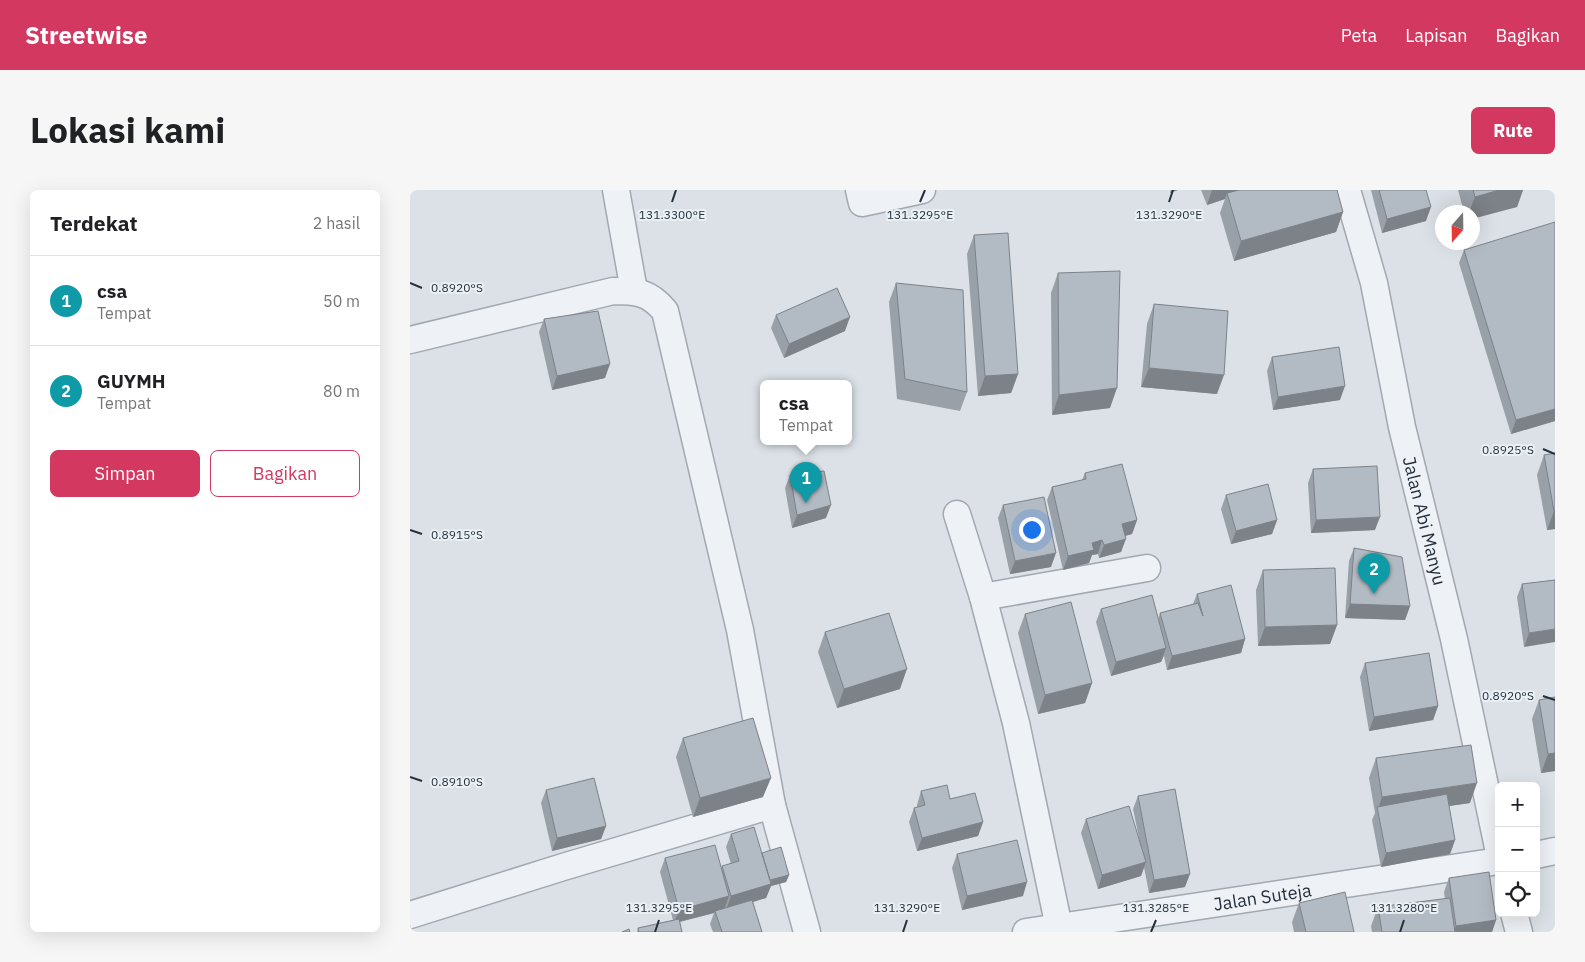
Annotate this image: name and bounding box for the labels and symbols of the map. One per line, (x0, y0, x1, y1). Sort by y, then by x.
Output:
north arrow (1435, 205, 1480, 250)
text: 131.3300°E (639, 207, 705, 222)
text: 131.3295°E (887, 207, 953, 222)
text: 131.3290°E (1136, 207, 1202, 222)
text: 0.8920°S (431, 280, 483, 295)
text: 0.8925°S (1482, 442, 1534, 457)
street label: Jalan Abi Manyu (1398, 454, 1452, 588)
pin: 1 (790, 462, 822, 503)
your location (1019, 517, 1045, 543)
text: 0.8915°S (431, 527, 483, 542)
pin: 2 (1358, 553, 1390, 594)
text: 0.8920°S (1482, 688, 1534, 703)
text: 0.8910°S (431, 774, 483, 789)
street label: Jalan Suteja (1212, 878, 1313, 915)
text: 131.3295°E (626, 900, 692, 915)
text: 131.3290°E (874, 900, 940, 915)
text: 131.3285°E (1123, 900, 1189, 915)
text: 131.3280°E (1371, 900, 1437, 915)

